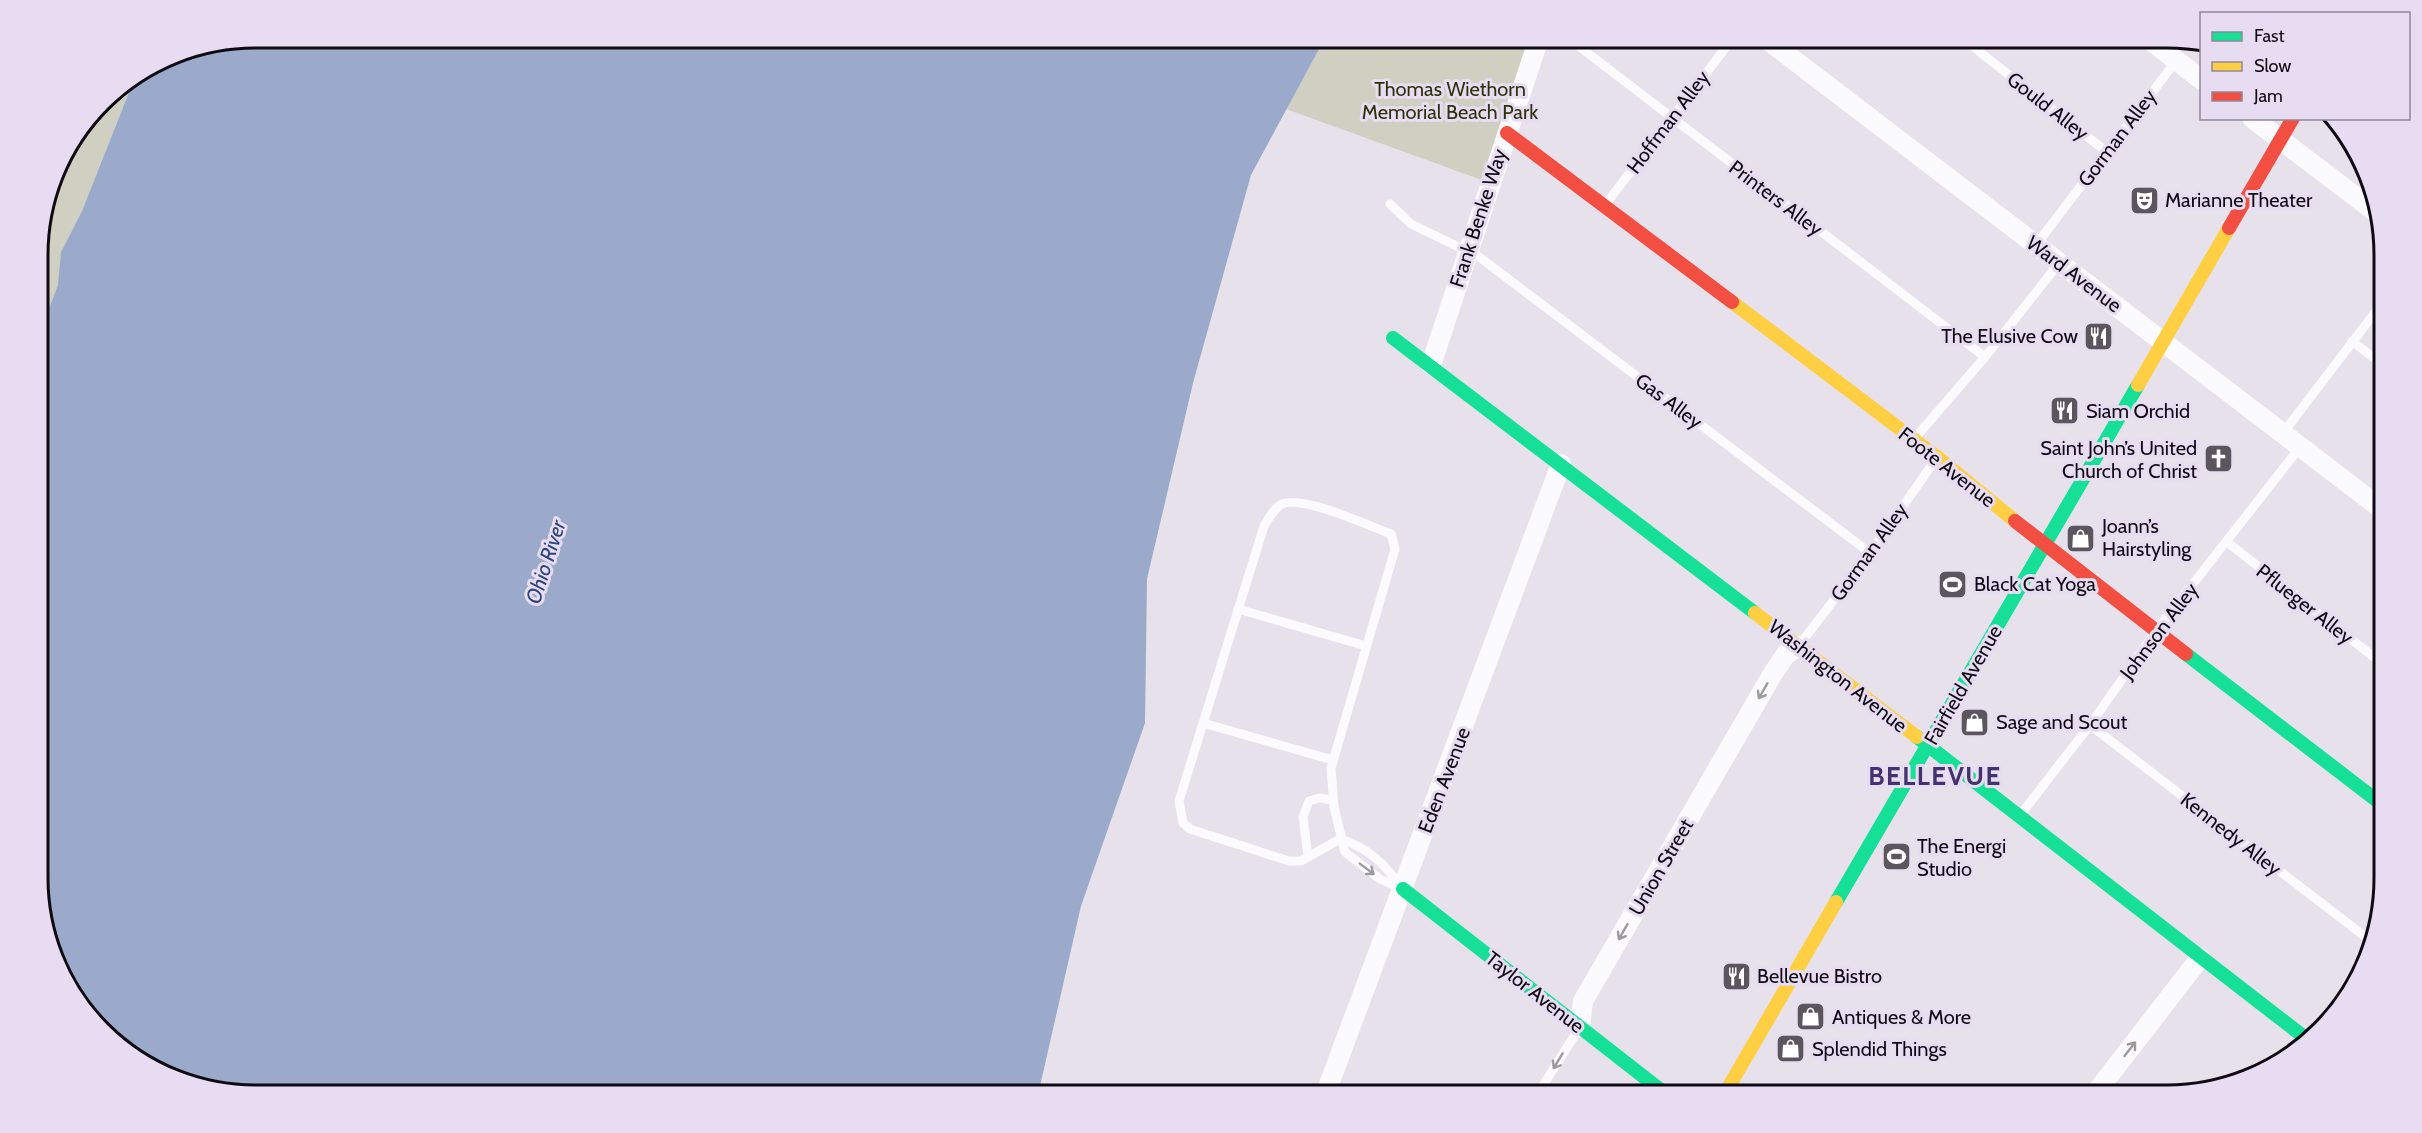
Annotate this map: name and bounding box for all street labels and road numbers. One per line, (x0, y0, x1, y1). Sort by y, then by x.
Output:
street label: Hoffman Alley (1622, 66, 1714, 178)
street label: Gould Alley (2002, 67, 2094, 145)
street label: Gorman Alley (2073, 85, 2161, 191)
street label: Frank Benke Way (1444, 146, 1512, 290)
street label: Printers Alley (1725, 155, 1827, 241)
street label: Ward Avenue (2022, 230, 2126, 318)
street label: Gas Alley (1631, 368, 1707, 434)
street label: Foote Avenue (1894, 422, 2000, 512)
street label: Gorman Alley (1825, 498, 1913, 606)
street label: Pflueger Alley (2252, 559, 2358, 649)
street label: Johnson Alley (2114, 578, 2203, 685)
street label: Washington Avenue (1764, 615, 1912, 737)
street label: Fairfield Avenue (1919, 621, 2007, 749)
street label: Eden Avenue (1413, 724, 1475, 836)
street label: Kennedy Alley (2176, 787, 2286, 881)
street label: Union Street (1624, 814, 1698, 920)
street label: Taylor Avenue (1481, 946, 1589, 1038)

